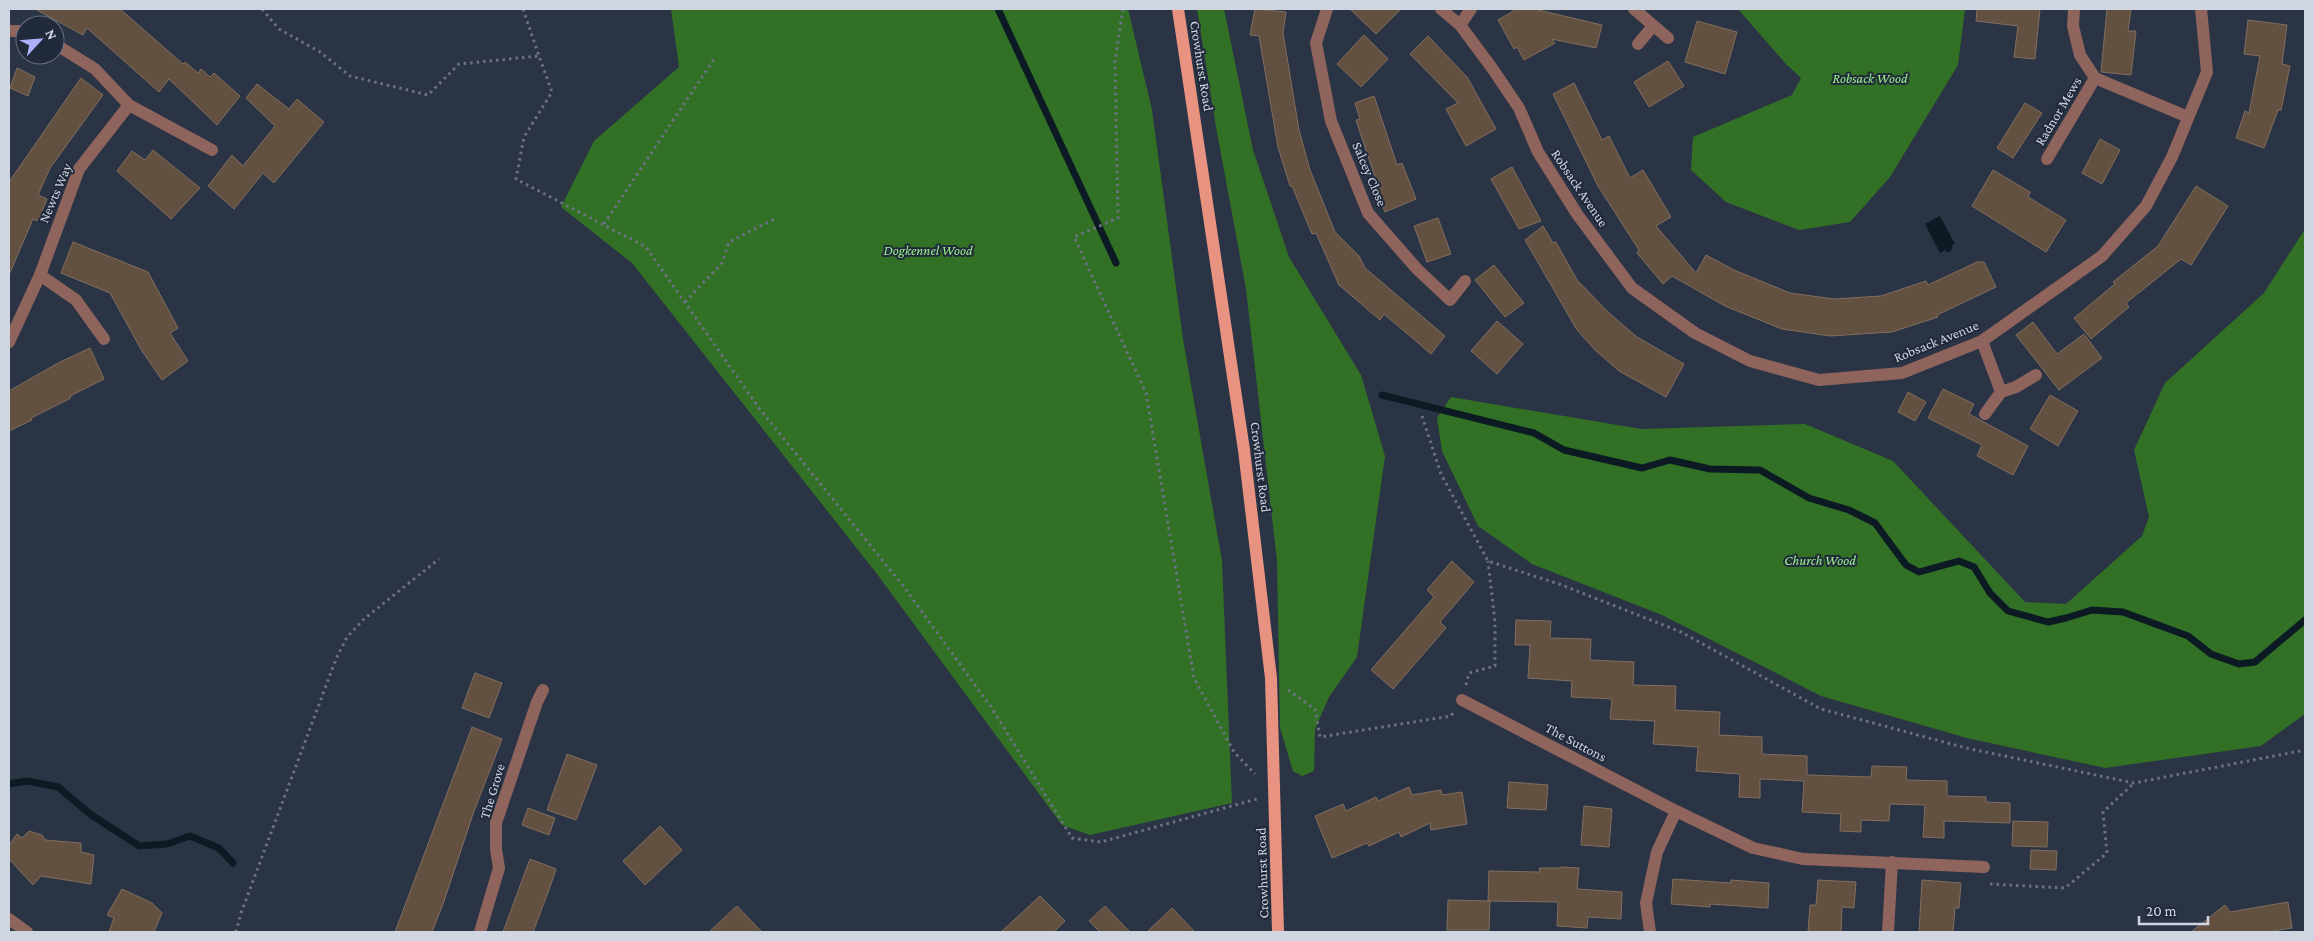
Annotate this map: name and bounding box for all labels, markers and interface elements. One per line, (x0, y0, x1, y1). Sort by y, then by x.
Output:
north arrow (15, 15, 65, 65)
street label: Crowhurst Road (1187, 20, 1217, 113)
text: N (42, 27, 61, 43)
park label: Robsack Wood (1832, 70, 1908, 86)
street label: Radnor Mews (2031, 74, 2085, 148)
street label: Salcey Close (1349, 139, 1391, 209)
street label: Robsack Avenue (1548, 146, 1612, 230)
street label: Newts Way (35, 160, 75, 225)
park label: Dogkennel Wood (883, 242, 973, 258)
street label: Robsack Avenue (1891, 317, 1981, 365)
street label: Crowhurst Road (1248, 421, 1275, 514)
park label: Church Wood (1784, 552, 1856, 568)
street label: The Suttons (1543, 719, 1609, 765)
street label: The Grove (476, 761, 508, 821)
street label: Crowhurst Road (1252, 827, 1272, 919)
scale bar (2139, 894, 2208, 926)
text: 20 m (2146, 903, 2177, 919)

